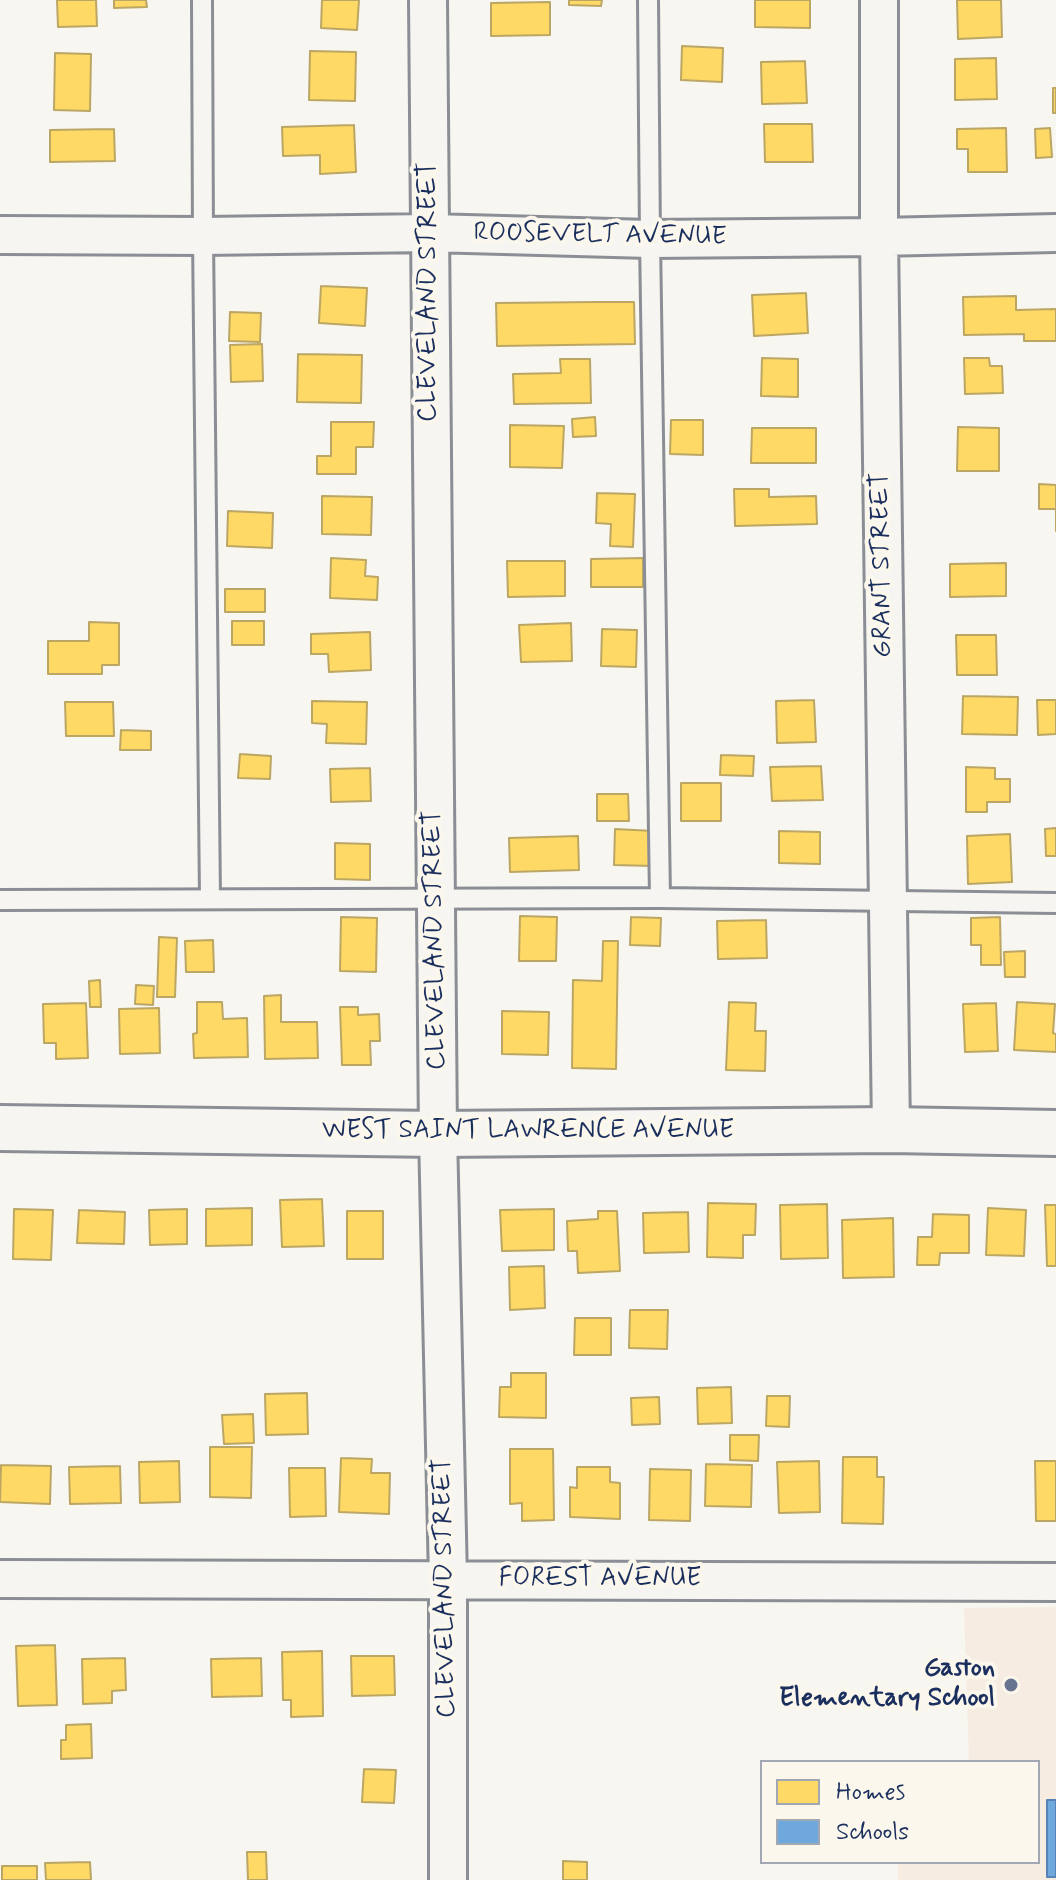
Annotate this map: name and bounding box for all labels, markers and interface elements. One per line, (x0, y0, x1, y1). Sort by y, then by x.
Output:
street label: CLEVELAND STREET (414, 162, 446, 422)
street label: ROOSEVELT AVENUE (473, 218, 727, 254)
street label: GRANT STREET (866, 472, 900, 658)
street label: CLEVELAND STREET (418, 810, 454, 1070)
street label: WEST SAINT LAWRENCE AVENUE (322, 1116, 734, 1148)
street label: CLEVELAND STREET (428, 1458, 464, 1718)
street label: FOREST AVENUE (499, 1564, 701, 1596)
place label: Gaston Elementary School (779, 1654, 995, 1716)
marker: Gaston Elementary School (1002, 1676, 1020, 1694)
legend (760, 1760, 1040, 1864)
text: Homes (836, 1777, 905, 1808)
text: Schools (836, 1817, 909, 1848)

